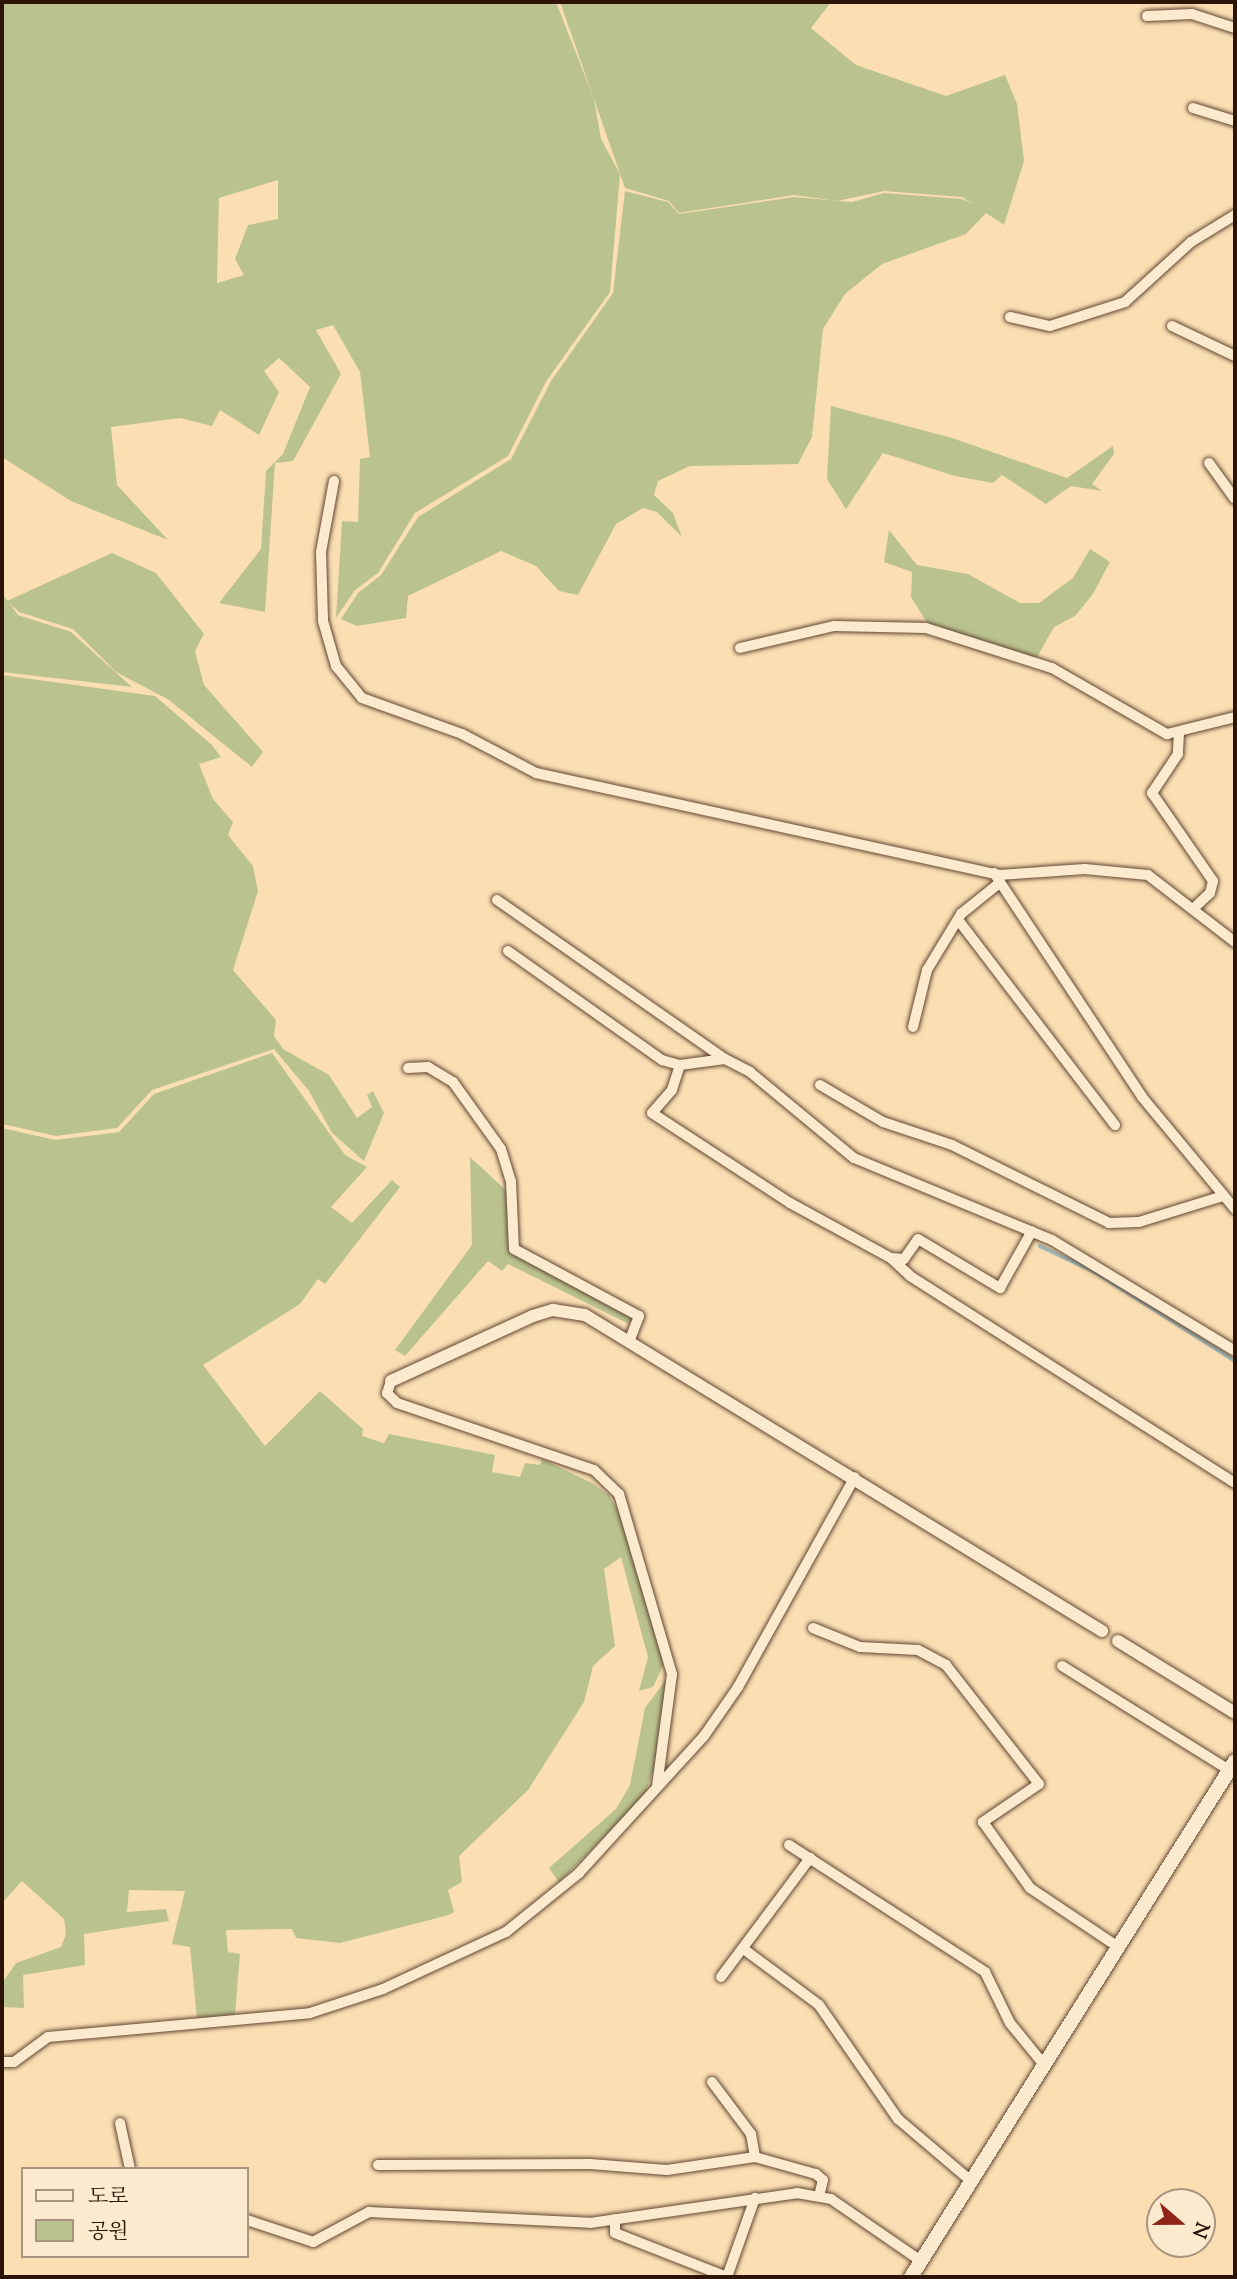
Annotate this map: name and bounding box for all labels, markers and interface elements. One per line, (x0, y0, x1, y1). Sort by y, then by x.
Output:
legend (21, 2167, 248, 2258)
text: 도로 (88, 2183, 129, 2213)
north arrow (1146, 2188, 1216, 2258)
text: 공원 (88, 2218, 129, 2248)
text: N (1184, 2218, 1215, 2241)

